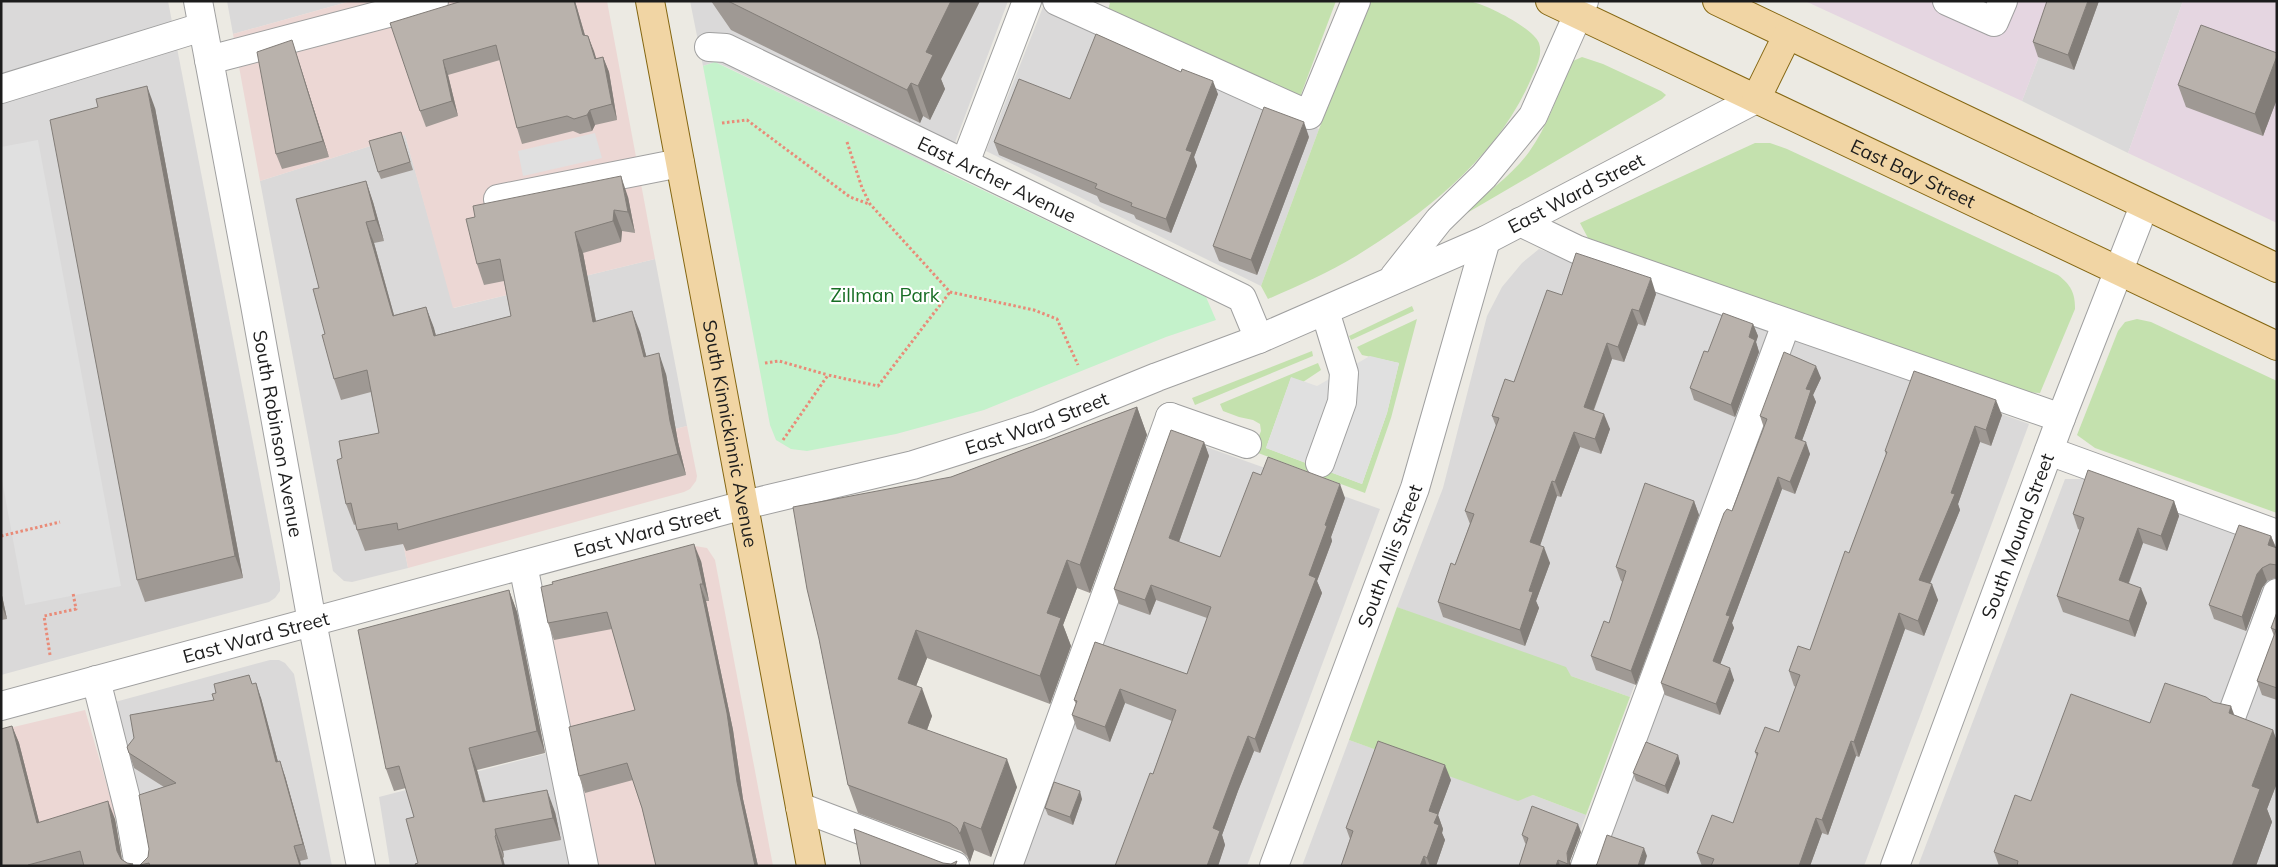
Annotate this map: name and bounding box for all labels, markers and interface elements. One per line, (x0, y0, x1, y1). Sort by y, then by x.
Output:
street label: East Archer Avenue (914, 131, 1080, 228)
street label: East Bay Street (1847, 134, 1980, 213)
street label: East Ward Street (1504, 147, 1649, 238)
park label: Zillman Park (830, 283, 940, 307)
street label: South Kinnickinnic Avenue (698, 318, 763, 549)
street label: South Robinson Avenue (248, 328, 309, 539)
street label: East Ward Street (962, 386, 1112, 460)
street label: South Mound Street (1976, 450, 2059, 622)
street label: South Allis Street (1352, 481, 1427, 631)
street label: East Ward Street (571, 500, 723, 563)
street label: East Ward Street (180, 606, 332, 668)

